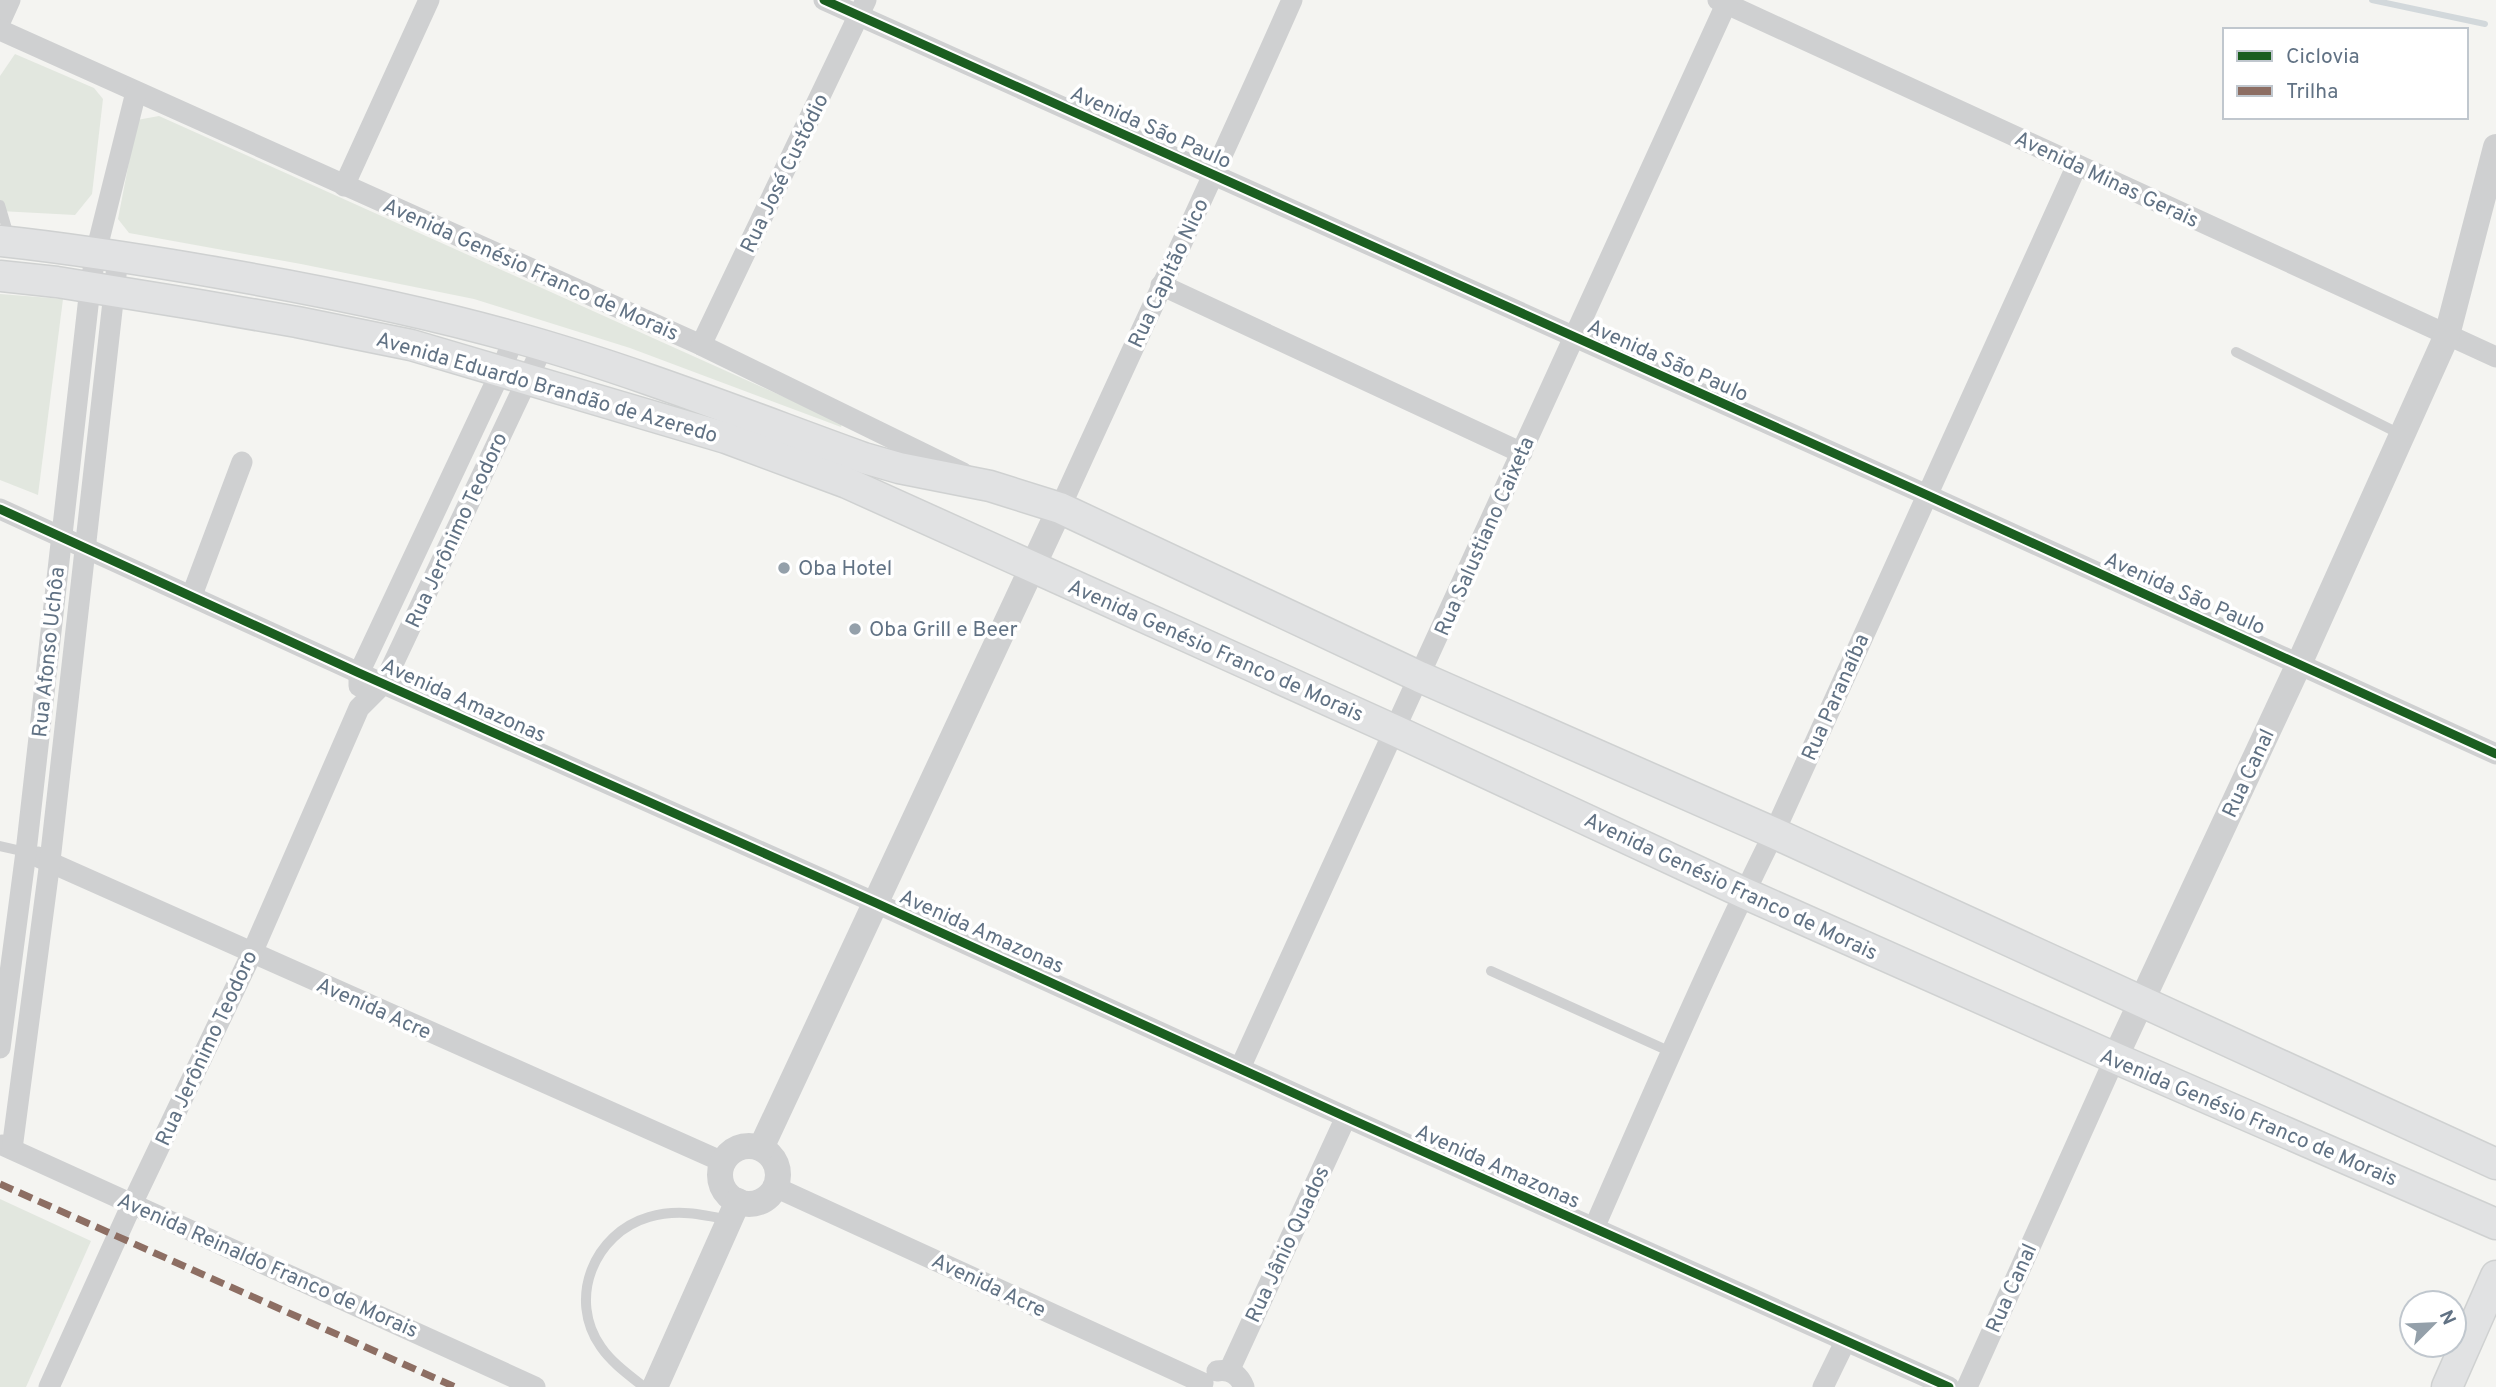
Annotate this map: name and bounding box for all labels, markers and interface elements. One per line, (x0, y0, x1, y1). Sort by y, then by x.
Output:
legend (2223, 28, 2468, 119)
text: Ciclovia (2286, 44, 2360, 71)
text: Trilha (2286, 79, 2338, 106)
street label: Avenida São Paulo (1066, 81, 1235, 176)
street label: Rua José Custódio (735, 90, 836, 258)
street label: Avenida Minas Gerais (2010, 126, 2203, 235)
street label: Avenida Genésio Franco de Morais (378, 193, 682, 348)
street label: Rua Capitão Nico (1123, 195, 1216, 353)
street label: Avenida São Paulo (1583, 314, 1752, 409)
street label: Avenida Eduardo Brandão de Azeredo (373, 327, 720, 450)
street label: Rua Jerônimo Teodoro (400, 429, 515, 633)
street label: Rua Salustiano Caixeta (1429, 433, 1541, 640)
street label: Avenida São Paulo (2100, 547, 2269, 642)
place label: Oba Hotel (798, 556, 892, 583)
marker: Oba Hotel (776, 560, 792, 576)
street label: Rua Afonso Uchôa (27, 566, 72, 739)
street label: Avenida Genésio Franco de Morais (1063, 574, 1367, 729)
place label: Oba Grill e Beer (869, 617, 1018, 644)
marker: Oba Grill e Beer (847, 621, 863, 637)
street label: Rua Paranaíba (1796, 630, 1876, 765)
street label: Avenida Amazonas (377, 653, 550, 750)
street label: Rua Canal (2217, 725, 2282, 822)
street label: Avenida Genésio Franco de Morais (1579, 807, 1881, 967)
street label: Avenida Amazonas (895, 884, 1068, 981)
street label: Rua Jerônimo Teodoro (150, 947, 265, 1151)
street label: Avenida Acre (312, 972, 435, 1047)
street label: Avenida Genésio Franco de Morais (2095, 1043, 2401, 1193)
street label: Avenida Amazonas (1411, 1119, 1584, 1216)
street label: Rua Jânio Quados (1240, 1162, 1336, 1327)
street label: Avenida Reinaldo Franco de Morais (113, 1188, 422, 1345)
street label: Rua Canal (1981, 1240, 2044, 1337)
street label: Avenida Acre (927, 1248, 1050, 1325)
north arrow (2398, 1289, 2468, 1359)
text: N (2433, 1307, 2460, 1329)

